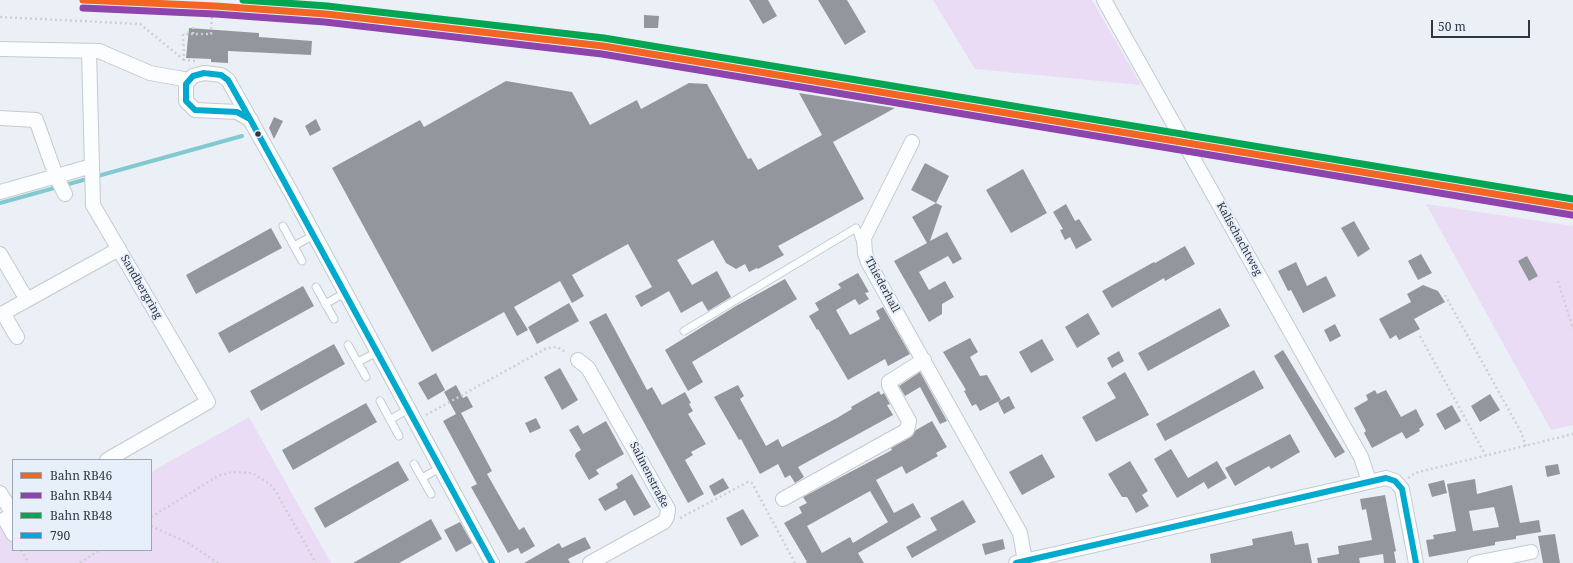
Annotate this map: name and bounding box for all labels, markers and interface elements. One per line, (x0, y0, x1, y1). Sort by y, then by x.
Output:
scale bar (1433, 12, 1532, 38)
text: 50 m (1438, 18, 1466, 35)
unlabelled marker (253, 129, 263, 139)
street label: Kalischachtweg (1213, 200, 1265, 278)
street label: Sandbergring (117, 253, 165, 321)
street label: Thiederhall (862, 255, 902, 315)
street label: Salinenstraße (627, 440, 671, 510)
legend (12, 459, 152, 551)
text: Bahn RB46 (50, 467, 112, 484)
text: Bahn RB44 (50, 487, 112, 504)
text: Bahn RB48 (50, 507, 112, 524)
text: 790 (50, 527, 70, 544)

